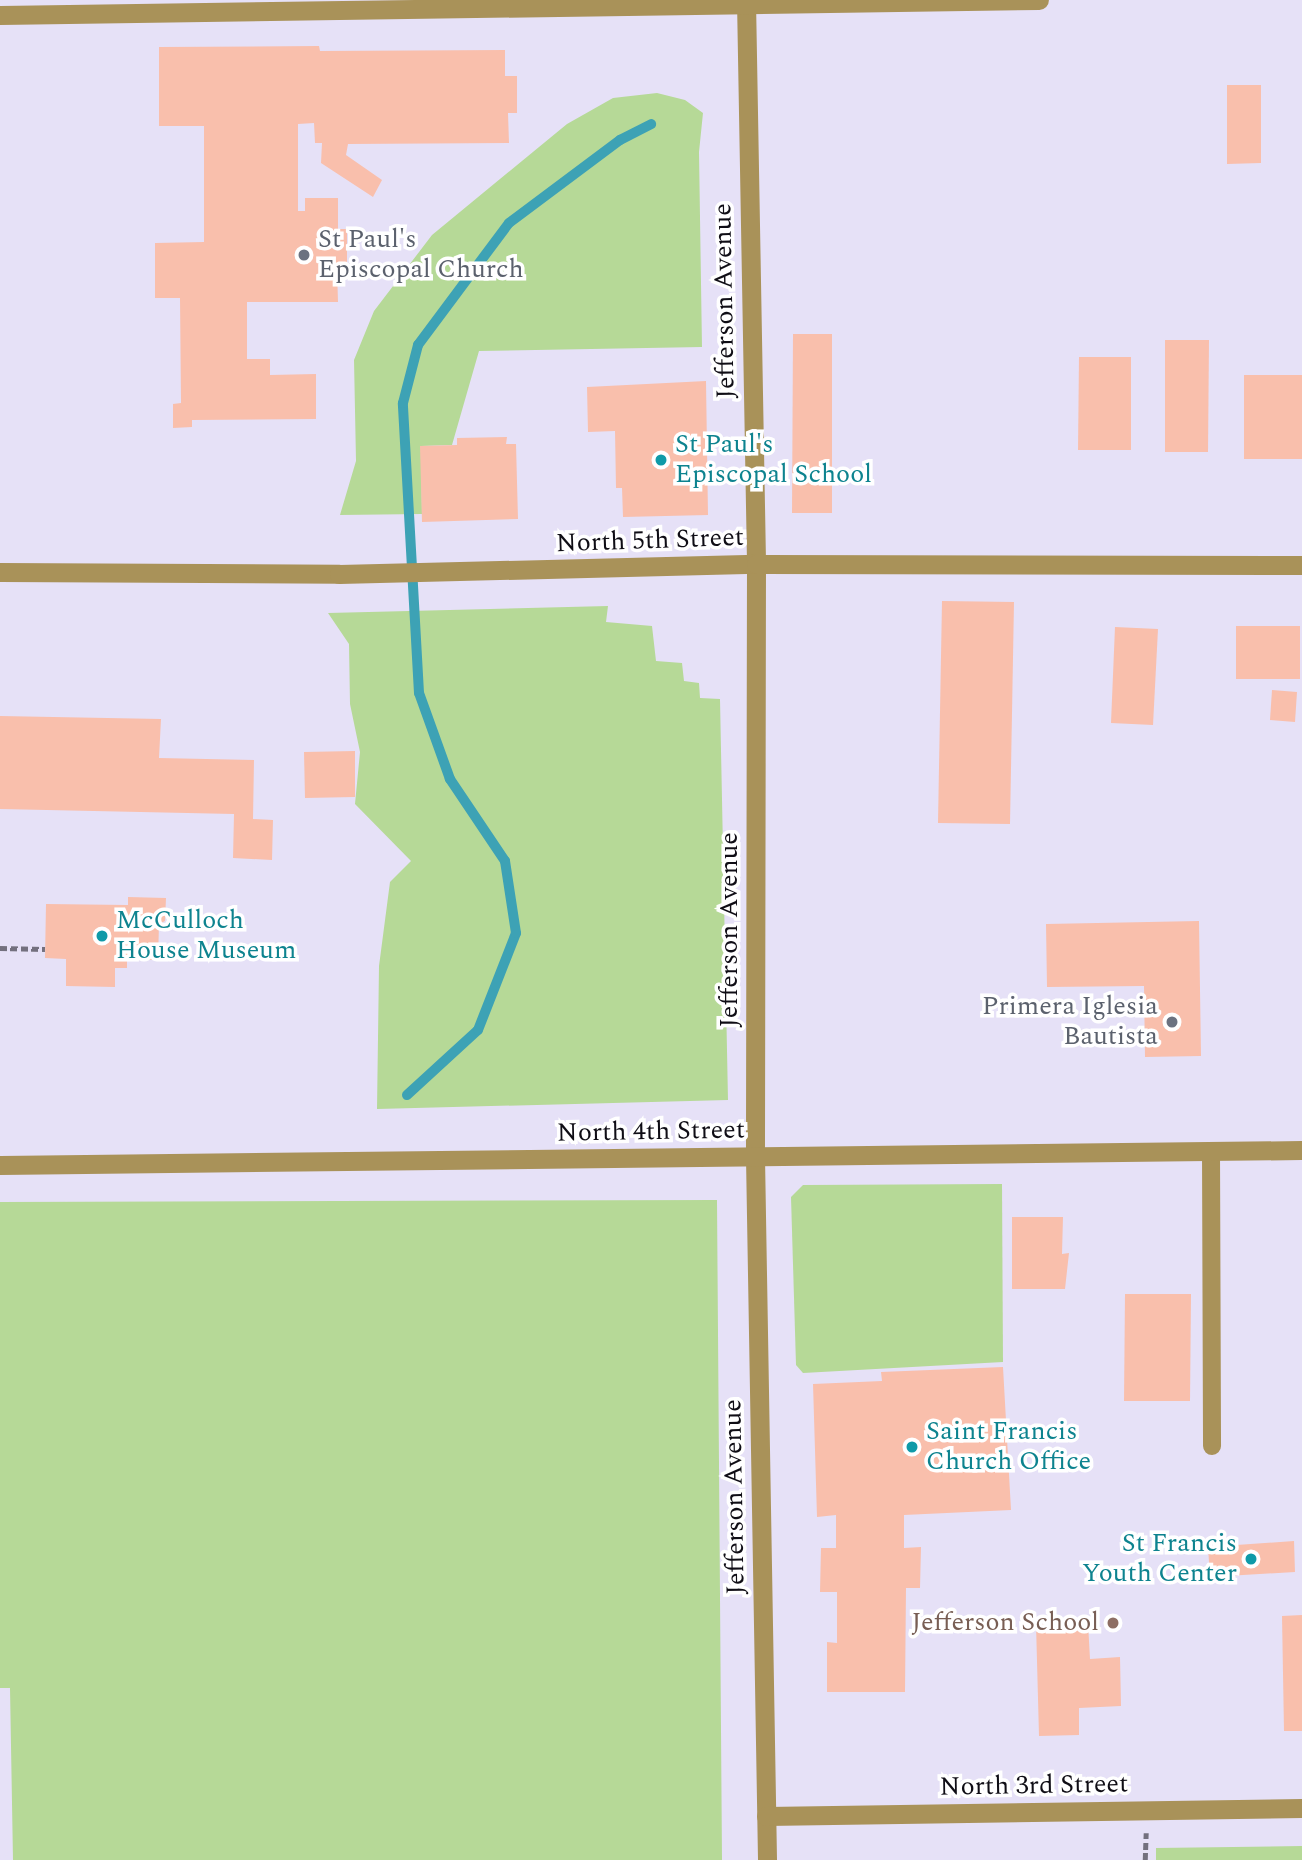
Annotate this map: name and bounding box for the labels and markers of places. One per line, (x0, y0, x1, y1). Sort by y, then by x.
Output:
place label: St Paul's Episcopal Church (318, 224, 524, 286)
marker: St Paul's Episcopal Church (296, 247, 312, 263)
place label: St Paul's Episcopal School (675, 429, 872, 490)
marker: St Paul's Episcopal School (653, 452, 669, 468)
place label: McCulloch House Museum (116, 905, 296, 967)
marker: McCulloch House Museum (94, 928, 110, 944)
place label: Primera Iglesia Bautista (982, 991, 1158, 1052)
marker: Primera Iglesia Bautista (1164, 1014, 1180, 1030)
place label: Saint Francis Church Office (926, 1416, 1091, 1478)
marker: Saint Francis Church Office (904, 1439, 920, 1455)
place label: St Francis Youth Center (1082, 1528, 1237, 1590)
marker: St Francis Youth Center (1243, 1551, 1259, 1567)
place label: Jefferson School (911, 1607, 1099, 1639)
marker: Jefferson School (1105, 1615, 1121, 1631)

